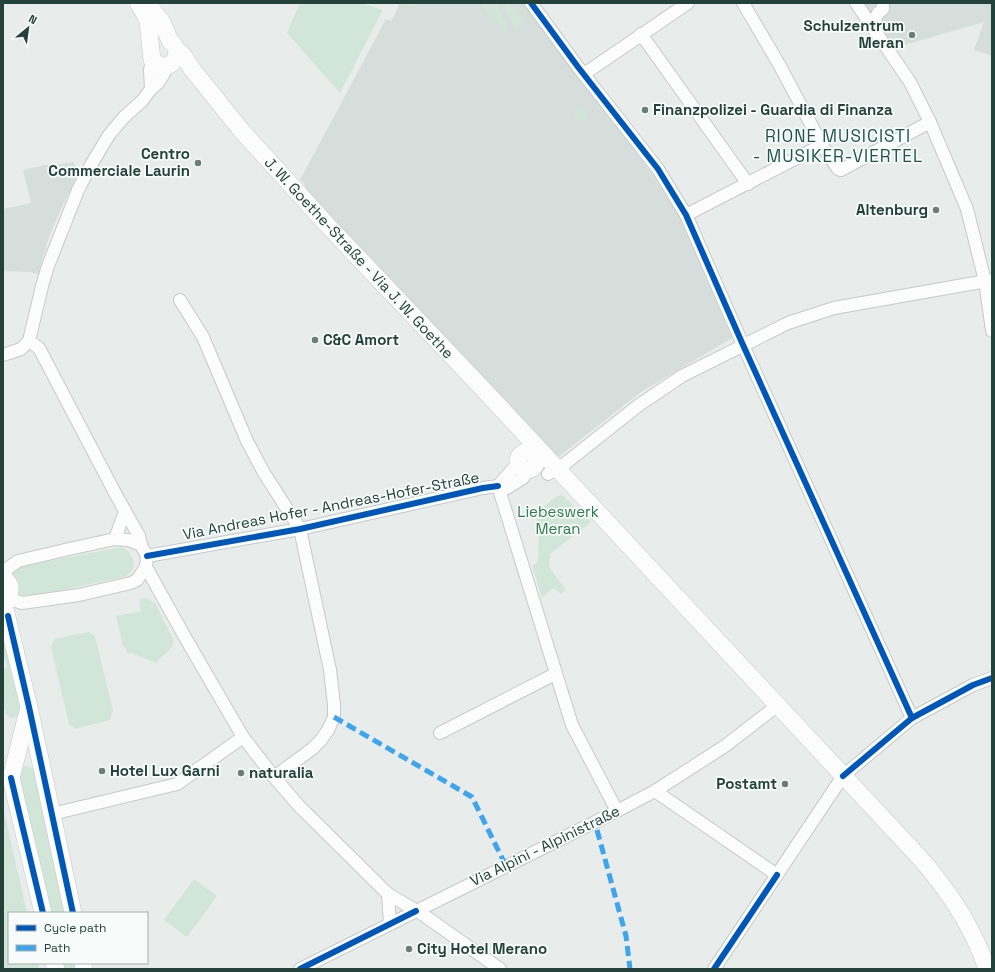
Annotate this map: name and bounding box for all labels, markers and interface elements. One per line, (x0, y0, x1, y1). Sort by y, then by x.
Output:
north arrow (8, 8, 48, 48)
text: N (26, 11, 39, 27)
place label: Schulzentrum Meran (804, 16, 904, 52)
marker: Schulzentrum Meran (907, 30, 917, 40)
place label: Finanzpolizei - Guardia di Finanza (653, 100, 893, 119)
marker: Finanzpolizei - Guardia di Finanza (640, 105, 650, 115)
district label: RIONE MUSICISTI - MUSIKER-VIERTEL (753, 125, 923, 167)
place label: Centro Commerciale Laurin (48, 144, 190, 180)
street label: J. W. Goethe-Straße - Via J. W. Goethe (261, 153, 458, 363)
marker: Centro Commerciale Laurin (193, 158, 203, 168)
place label: Altenburg (856, 200, 928, 219)
marker: Altenburg (931, 205, 941, 215)
place label: C&C Amort (323, 330, 399, 349)
marker: C&C Amort (310, 335, 320, 345)
street label: Via Andreas Hofer - Andreas-Hofer-Straße (181, 467, 481, 544)
park label: Liebeswerk Meran (517, 502, 599, 538)
place label: Hotel Lux Garni (110, 761, 220, 780)
place label: naturalia (249, 763, 314, 782)
marker: Hotel Lux Garni (97, 766, 107, 776)
marker: naturalia (236, 768, 246, 778)
place label: Postamt (716, 774, 777, 793)
marker: Postamt (780, 779, 790, 789)
street label: Via Alpini - Alpinistraße (467, 801, 623, 890)
legend (8, 912, 148, 964)
text: Cycle path (44, 920, 106, 936)
place label: City Hotel Merano (417, 939, 547, 958)
text: Path (44, 940, 70, 956)
marker: City Hotel Merano (404, 944, 414, 954)

